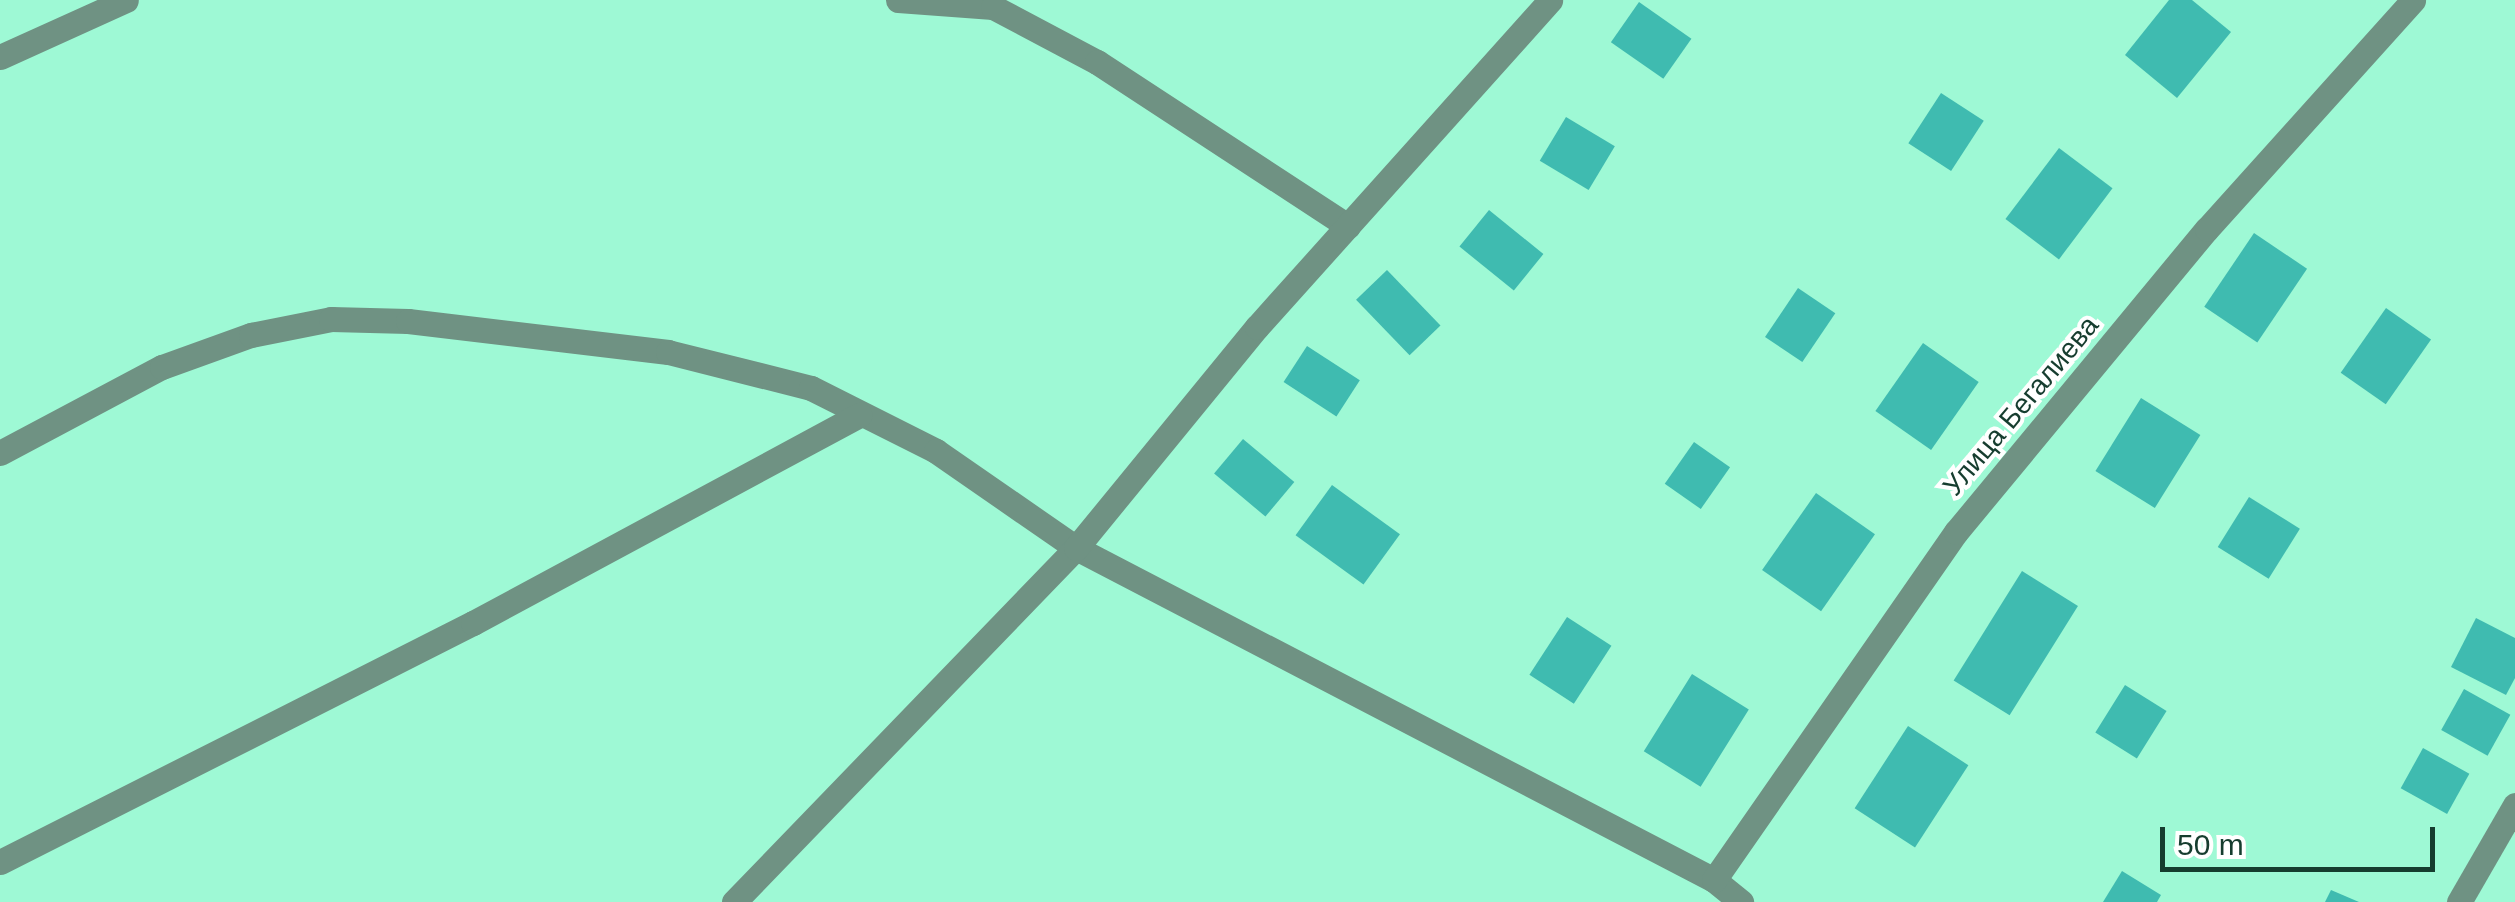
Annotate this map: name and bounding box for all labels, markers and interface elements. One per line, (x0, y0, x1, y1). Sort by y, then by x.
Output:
street label: Улица Бегалиева (1936, 309, 2106, 503)
scale bar (2165, 807, 2440, 869)
text: 50 m (2177, 828, 2244, 861)

